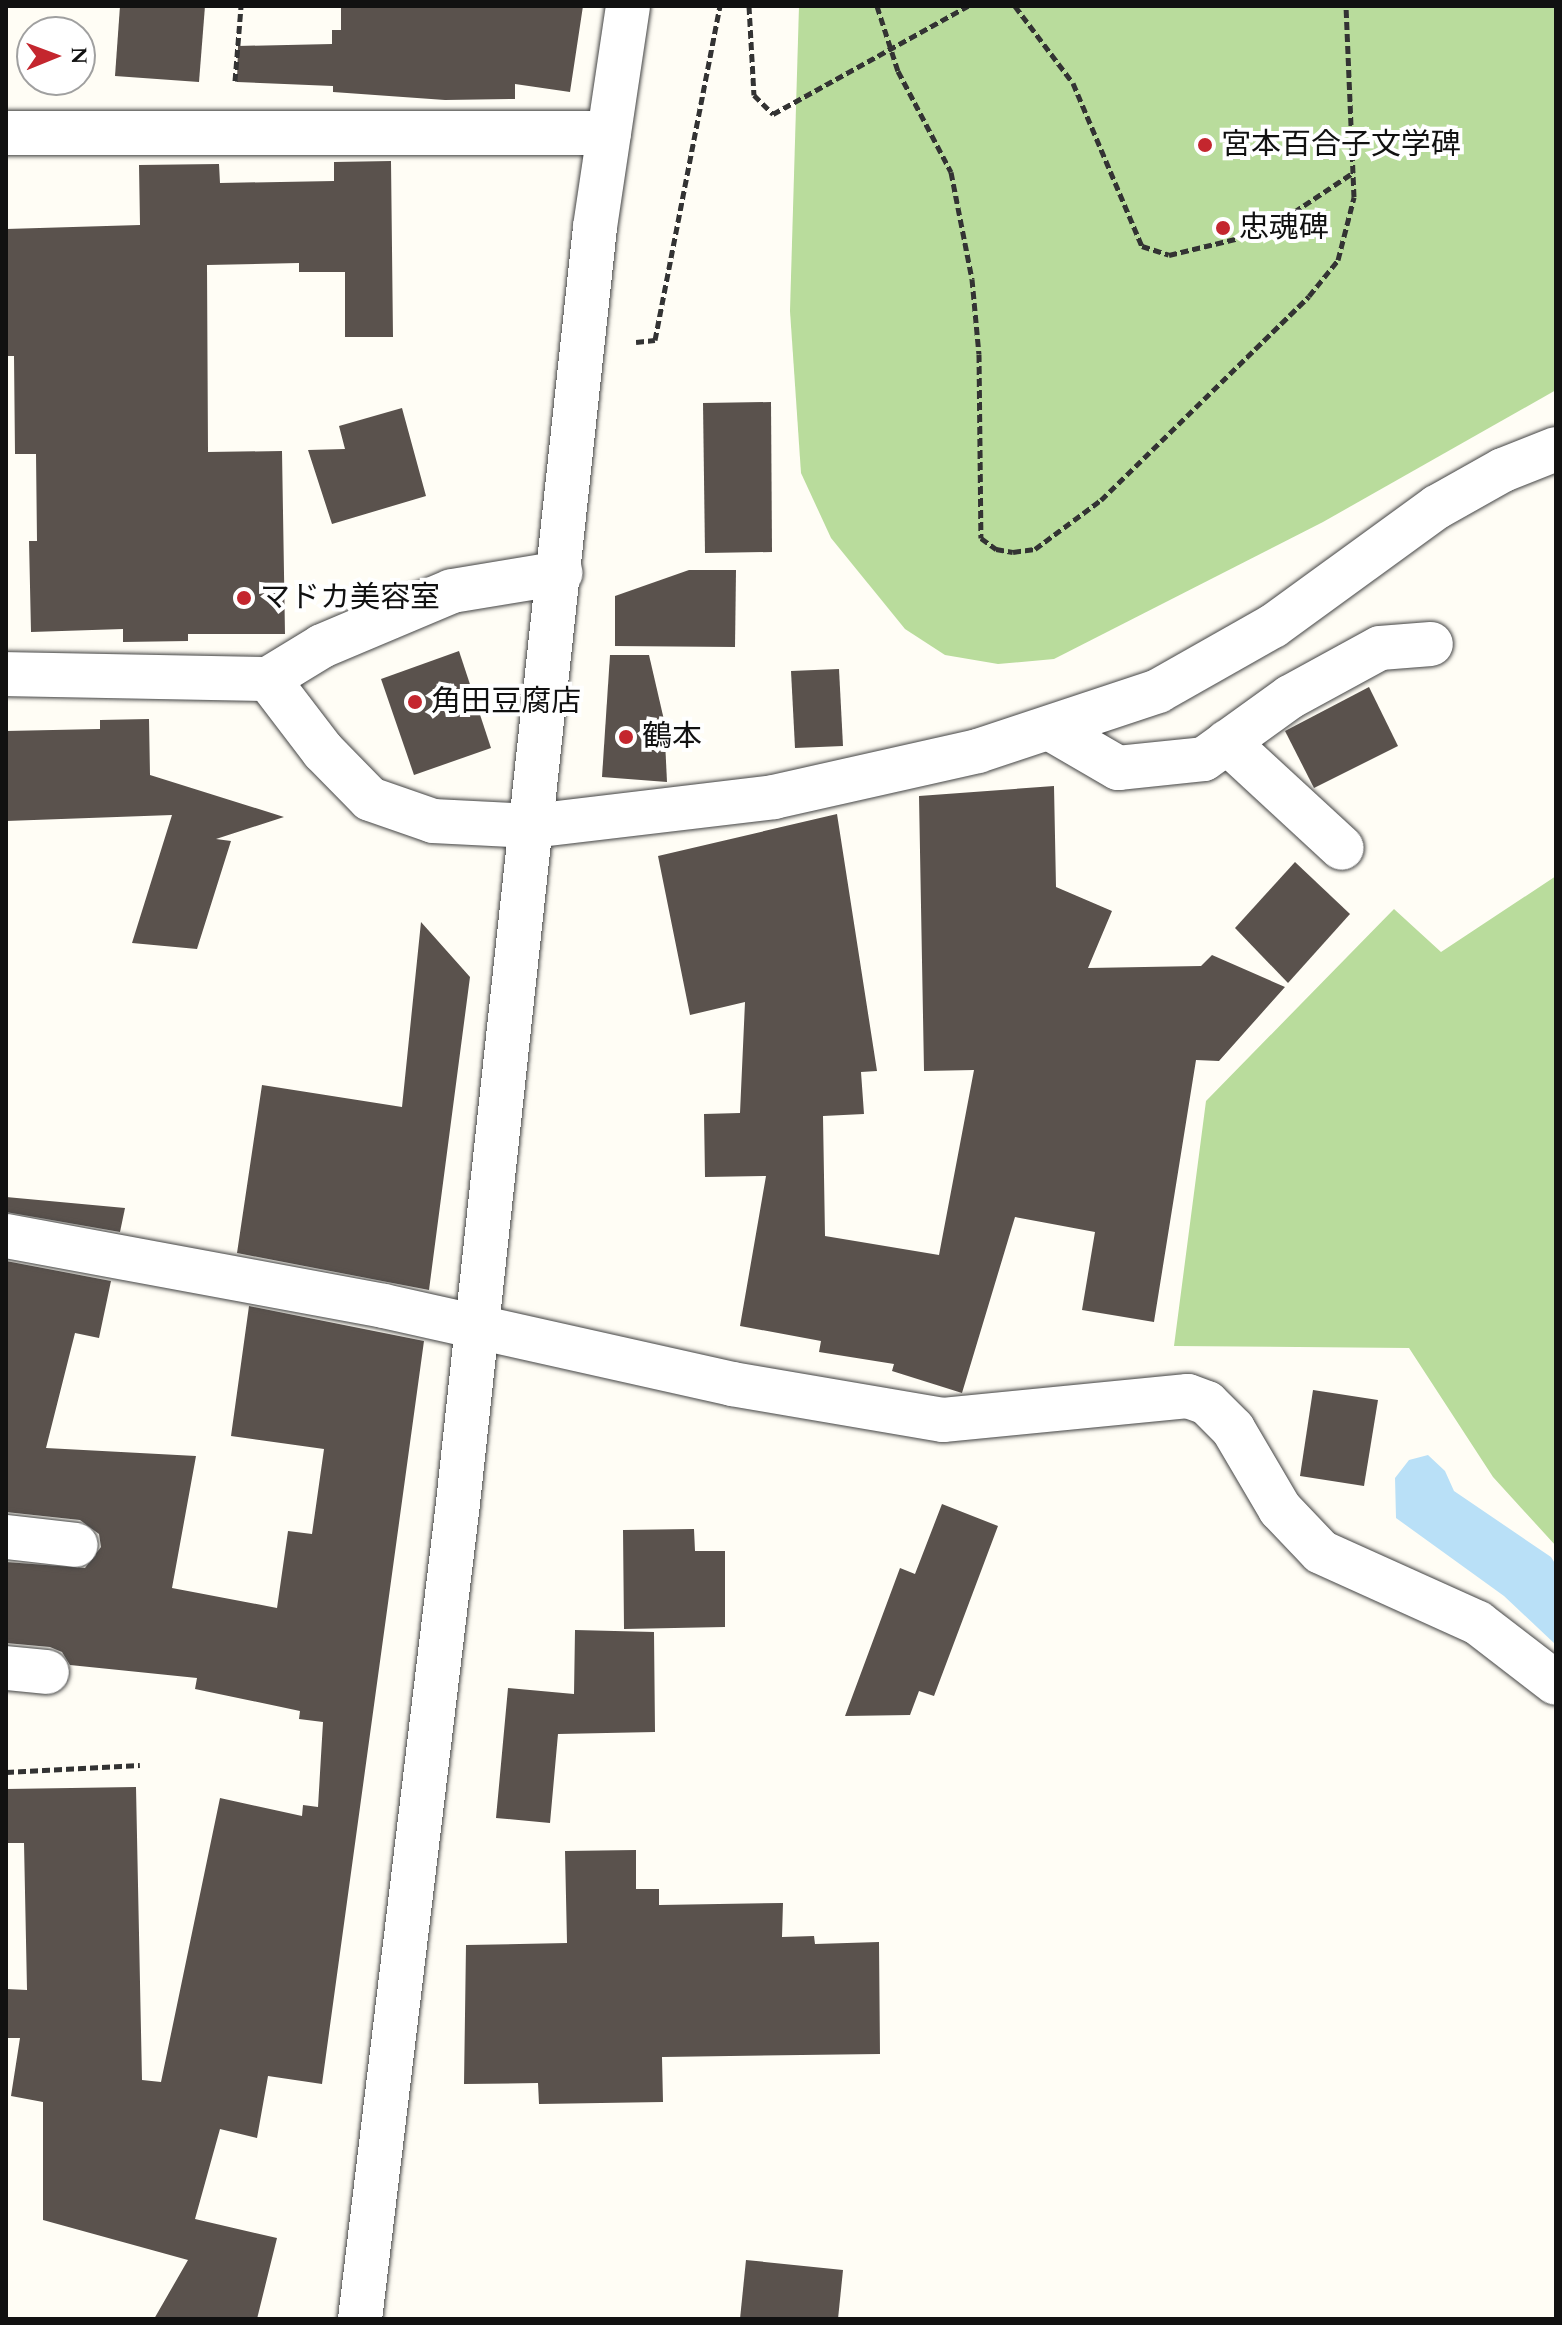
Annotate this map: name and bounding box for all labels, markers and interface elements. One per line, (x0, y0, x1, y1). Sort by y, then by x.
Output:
north arrow (16, 16, 96, 96)
text: N (62, 46, 95, 65)
place label: 宮本百合子文学碑 (1221, 127, 1461, 163)
marker: 宮本百合子文学碑 (1196, 136, 1214, 154)
place label: 忠魂碑 (1239, 210, 1329, 246)
marker: 忠魂碑 (1214, 219, 1232, 237)
place label: マドカ美容室 (260, 580, 440, 616)
marker: マドカ美容室 (235, 589, 253, 607)
place label: 角田豆腐店 (431, 684, 581, 720)
marker: 角田豆腐店 (406, 693, 424, 711)
place label: 鶴本 (642, 719, 702, 755)
marker: 鶴本 (617, 728, 635, 746)

